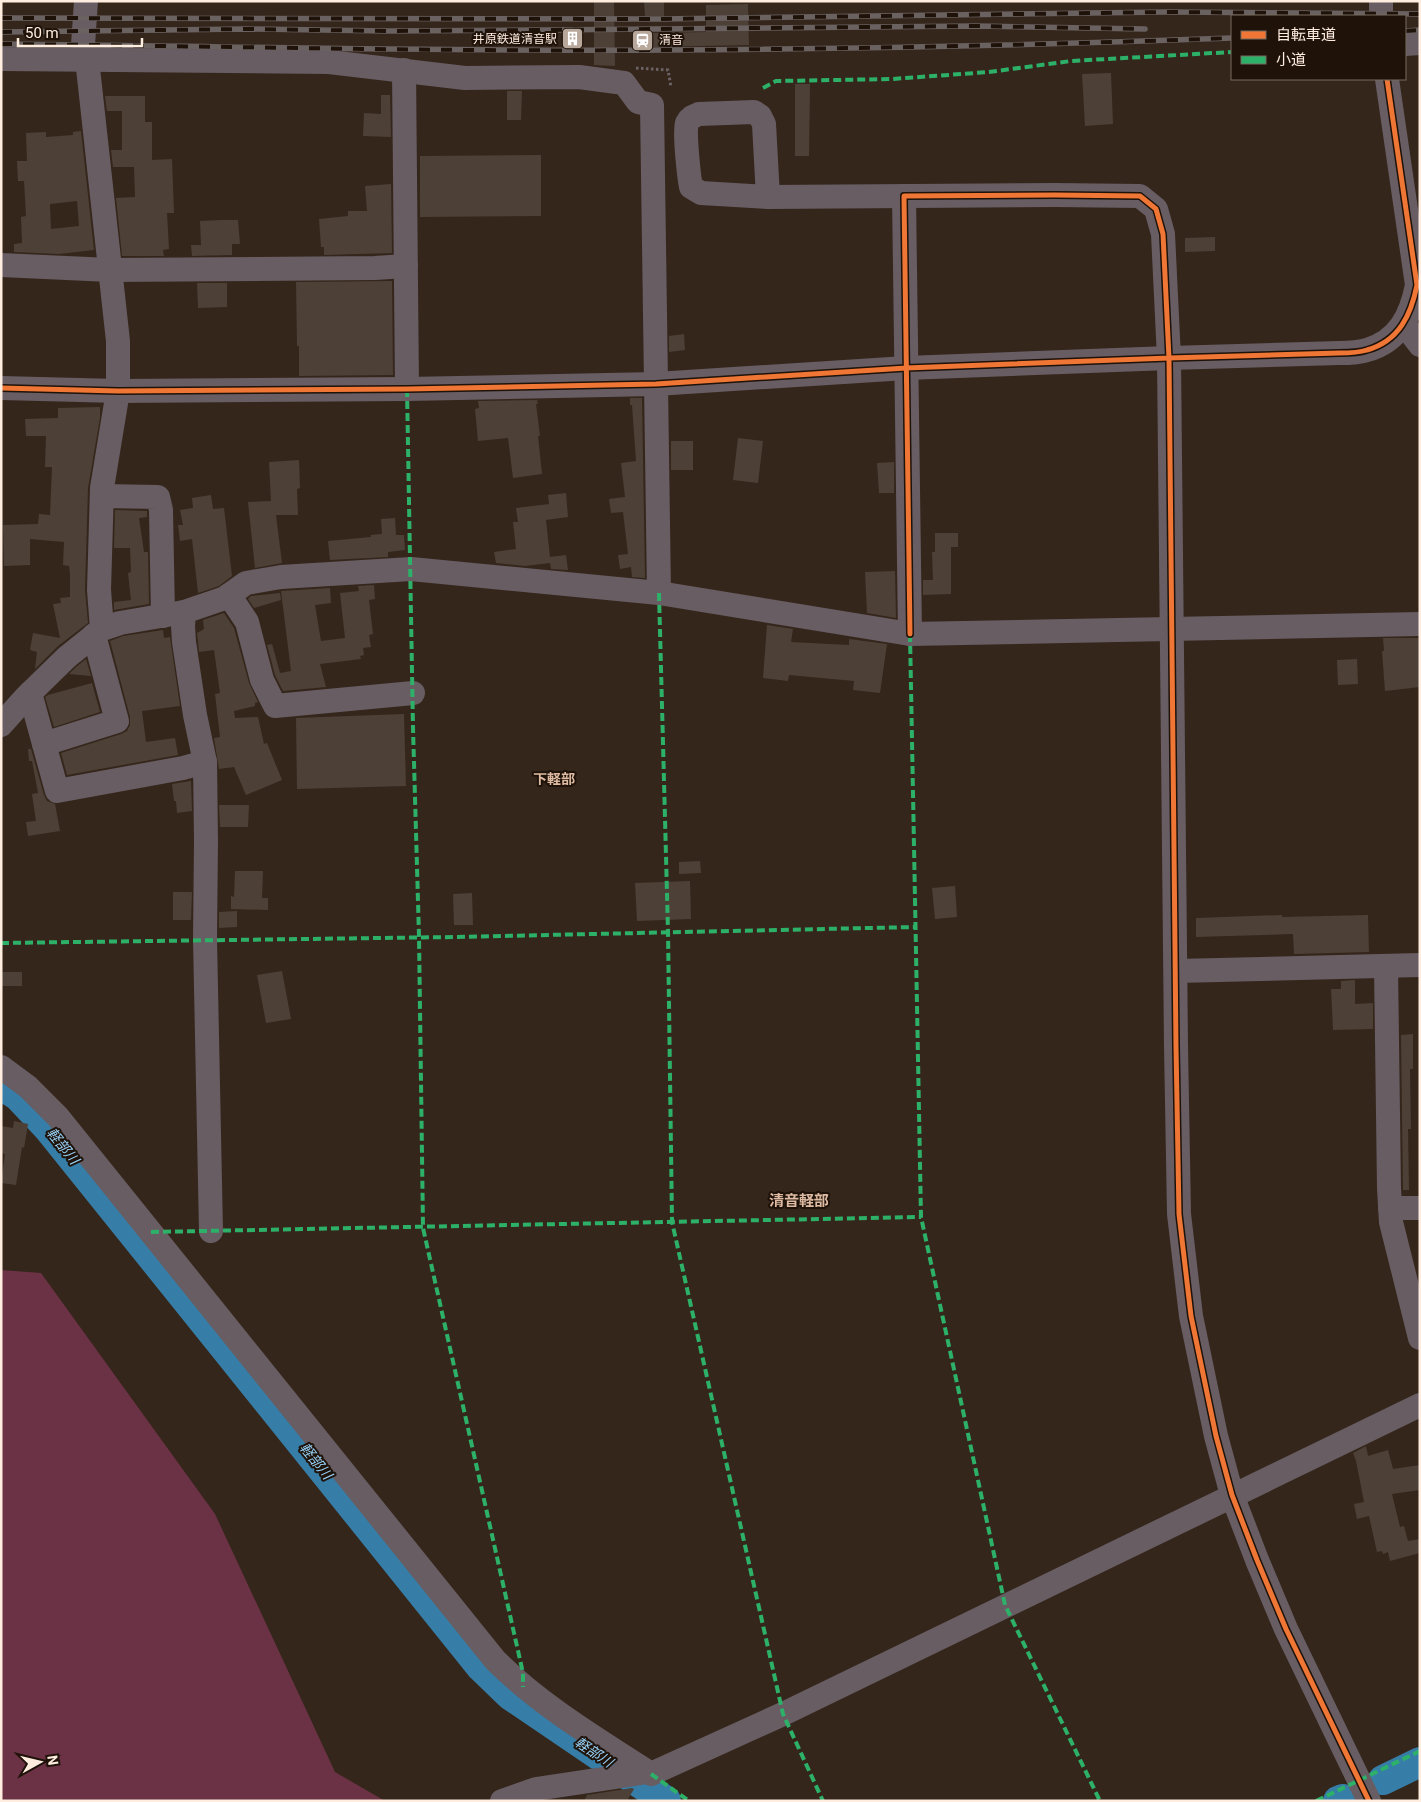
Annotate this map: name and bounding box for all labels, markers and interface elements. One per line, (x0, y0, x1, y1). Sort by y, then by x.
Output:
scale bar (18, 15, 141, 47)
legend (1231, 15, 1406, 80)
text: 50 m (25, 24, 59, 42)
text: 自転車道 (1276, 26, 1336, 44)
building icon: 井原鉄道清音駅 (561, 27, 585, 51)
station icon: 清音 (631, 28, 655, 52)
place label: 井原鉄道清音駅 (473, 32, 557, 46)
place label: 清音 (659, 33, 683, 47)
text: 小道 (1276, 51, 1306, 69)
district label: 下軽部 (533, 771, 575, 787)
water label: 軽部川 (44, 1125, 84, 1169)
district label: 清音軽部 (769, 1192, 829, 1210)
water label: 軽部川 (297, 1440, 337, 1484)
water label: 軽部川 (572, 1734, 618, 1771)
north arrow (15, 1737, 65, 1787)
text: N (44, 1754, 61, 1766)

